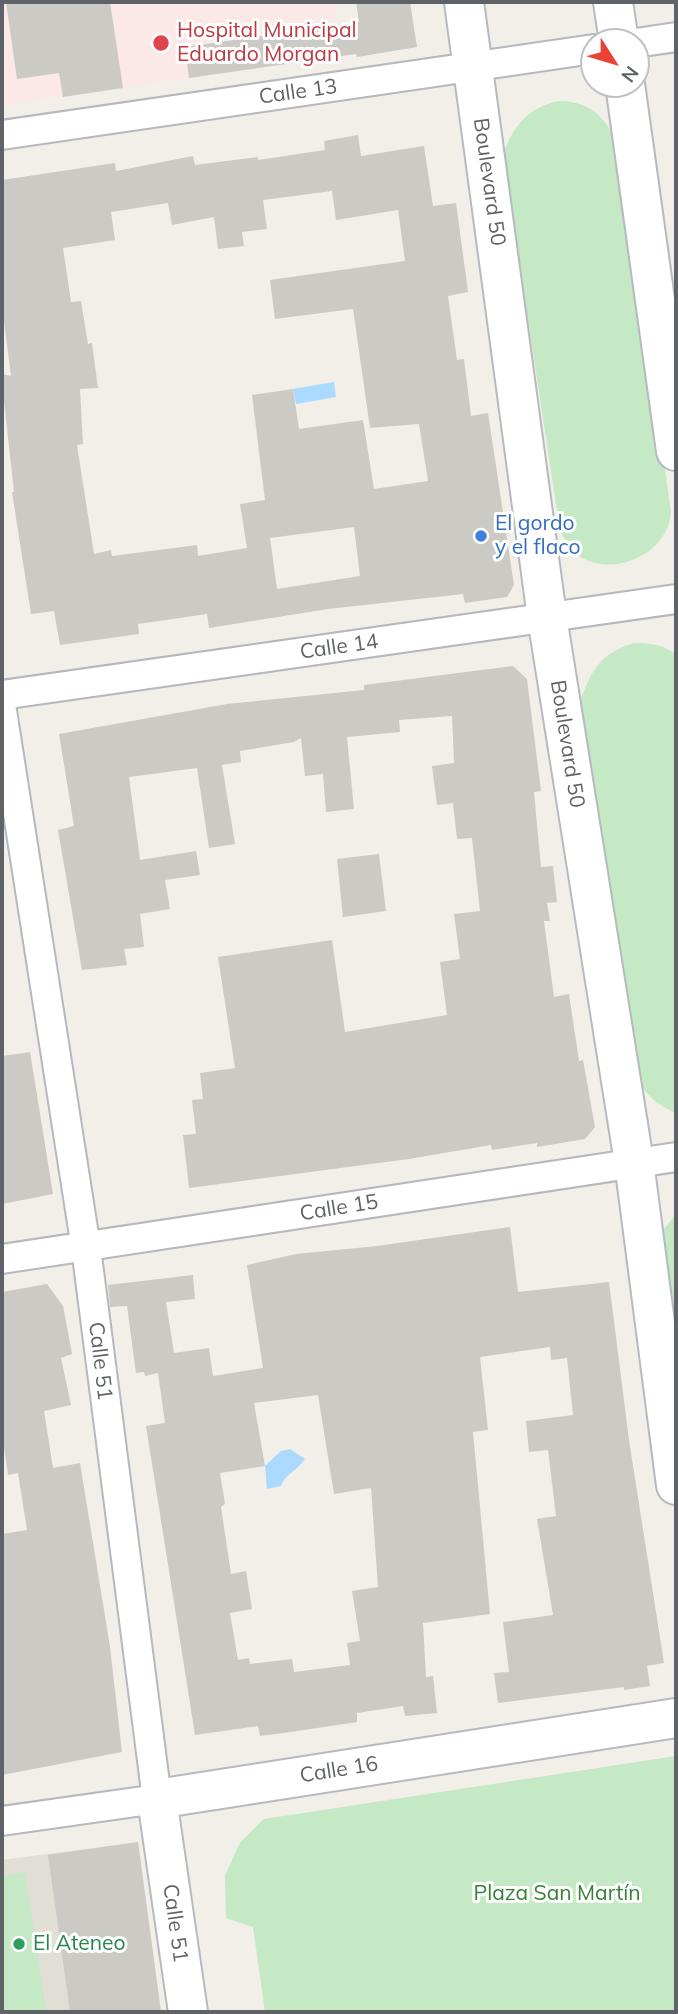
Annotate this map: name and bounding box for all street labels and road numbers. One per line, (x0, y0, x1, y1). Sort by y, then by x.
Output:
street label: Calle 13 (257, 74, 339, 110)
street label: Boulevard 50 (468, 116, 510, 248)
street label: Calle 14 (298, 629, 380, 665)
street label: Boulevard 50 (544, 678, 590, 810)
street label: Calle 15 (298, 1189, 380, 1227)
street label: Calle 51 (83, 1320, 117, 1402)
street label: Calle 16 (298, 1751, 380, 1789)
street label: Calle 51 (157, 1882, 193, 1964)

